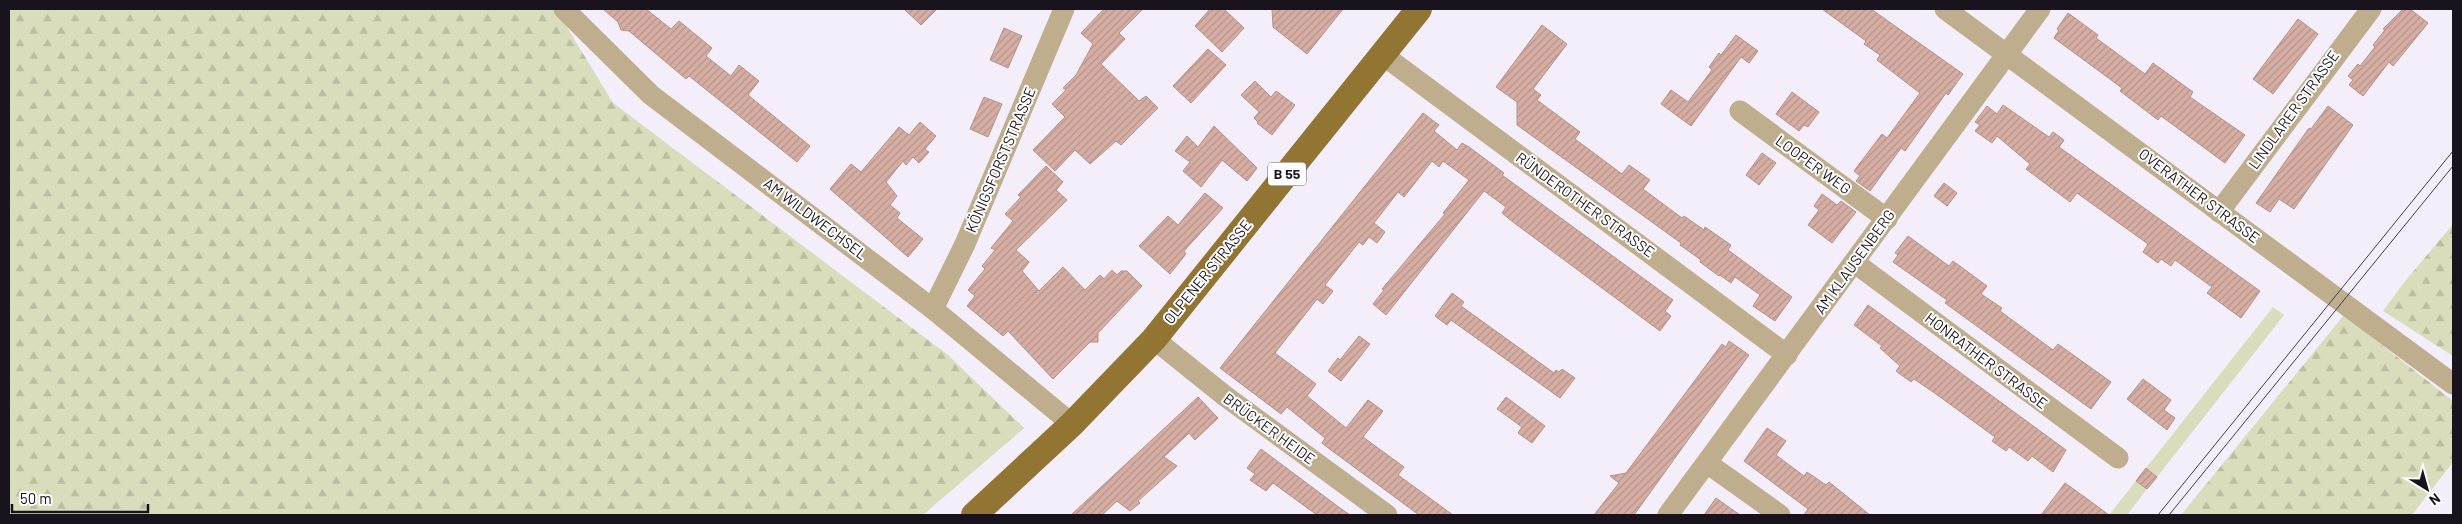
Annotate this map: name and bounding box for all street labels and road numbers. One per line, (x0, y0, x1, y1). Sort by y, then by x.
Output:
street label: LINDLARER STRASSE (2244, 47, 2342, 172)
street label: KÖNIGSFORSTSTRASSE (961, 84, 1039, 235)
street label: LOOPER WEG (1772, 131, 1855, 197)
street label: OVERATHER STRASSE (2136, 144, 2263, 246)
street label: RÜNDEROTHER STRASSE (1513, 148, 1658, 261)
road number: B 55 (1268, 162, 1306, 185)
street label: AM WILDWECHSEL (760, 173, 871, 263)
street label: AM KLAUSENBERG (1810, 206, 1898, 317)
street label: OLPENER STRASSE (1160, 216, 1255, 327)
street label: HONRATHER STRASSE (1922, 308, 2051, 412)
street label: BRÜCKER HEIDE (1220, 389, 1319, 467)

